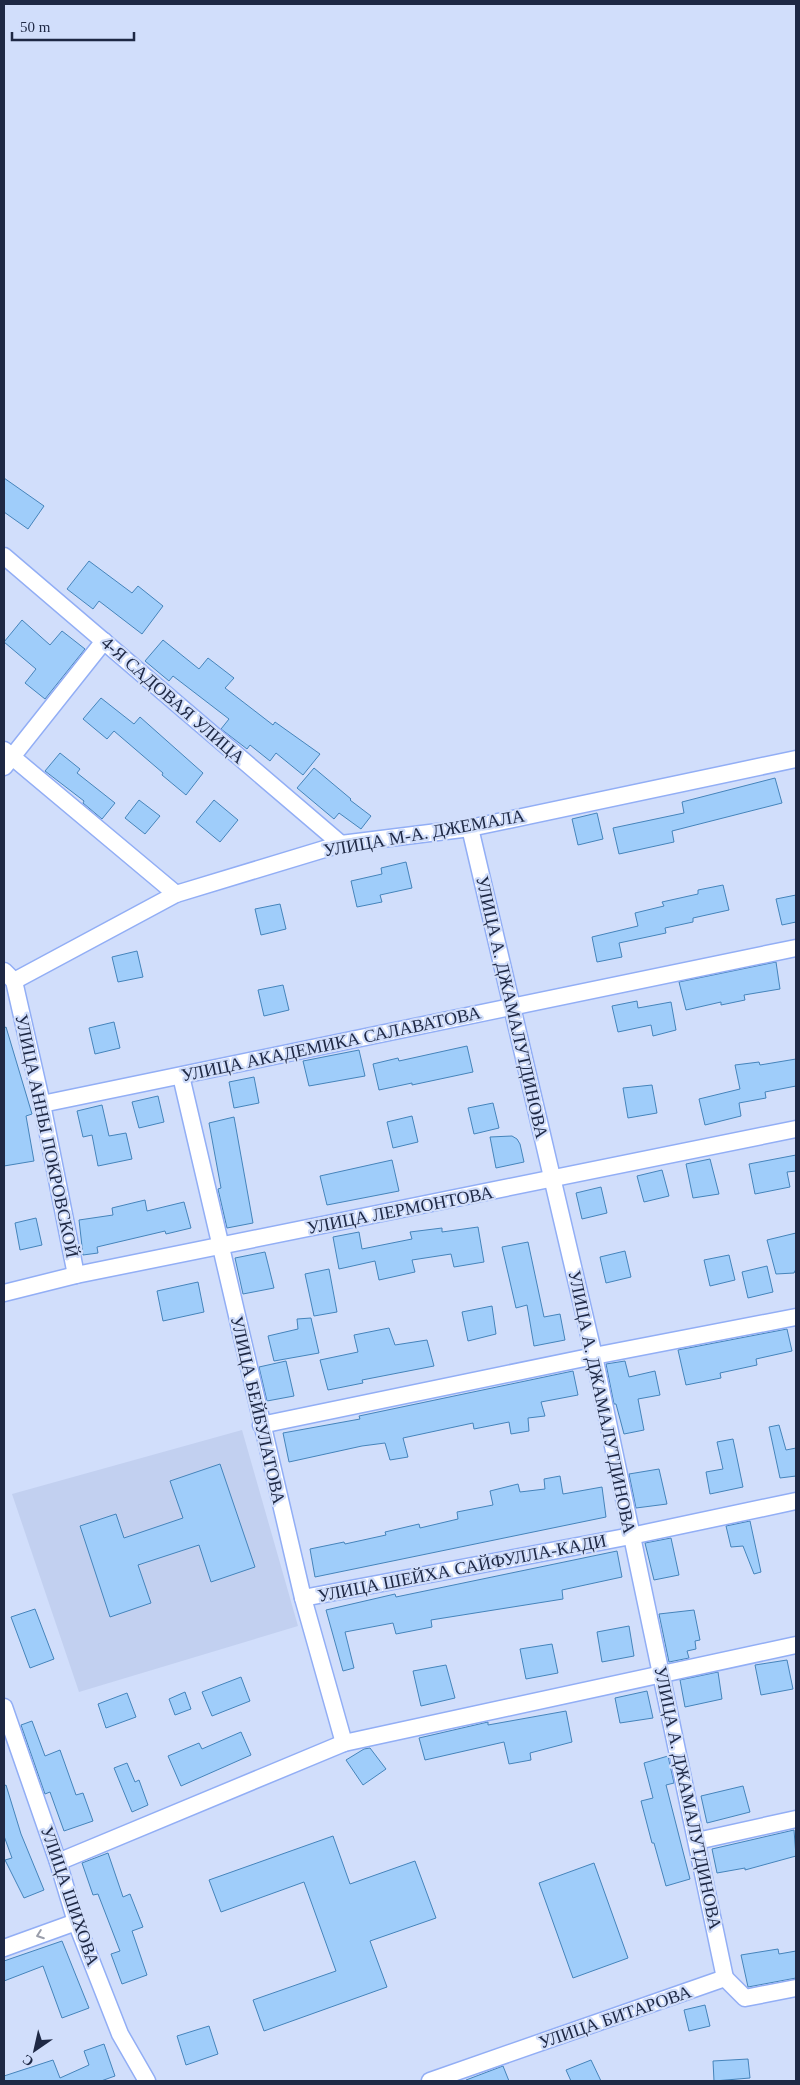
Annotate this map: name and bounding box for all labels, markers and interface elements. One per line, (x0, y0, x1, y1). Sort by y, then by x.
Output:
scale bar (12, 10, 135, 42)
text: 50 m (20, 19, 51, 35)
street label: 4-Я САДОВАЯ УЛИЦА (97, 632, 249, 768)
street label: УЛИЦА М-А. ДЖЕМАЛА (322, 805, 526, 861)
street label: УЛИЦА А. ДЖАМАЛУТДИНОВА (472, 874, 552, 1140)
street label: УЛИЦА АКАДЕМИКА САЛАВАТОВА (180, 1002, 482, 1086)
street label: УЛИЦА АННЫ ПОКРОВСКОЙ (11, 1012, 83, 1260)
street label: УЛИЦА ЛЕРМОНТОВА (305, 1182, 495, 1238)
street label: УЛИЦА А. ДЖАМАЛУТДИНОВА (564, 1268, 640, 1536)
street label: УЛИЦА БЕЙБУЛАТОВА (227, 1314, 289, 1506)
street label: УЛИЦА ШЕЙХА САЙФУЛЛА-КАДИ (316, 1530, 608, 1606)
street label: УЛИЦА А. ДЖАМАЛУТДИНОВА (650, 1664, 726, 1932)
street label: УЛИЦА ШИХОВА (37, 1823, 103, 1969)
one-way arrow (36, 1929, 45, 1939)
street label: УЛИЦА БИТАРОВА (536, 1982, 694, 2052)
north arrow (10, 2025, 60, 2075)
text: С (20, 2051, 36, 2069)

